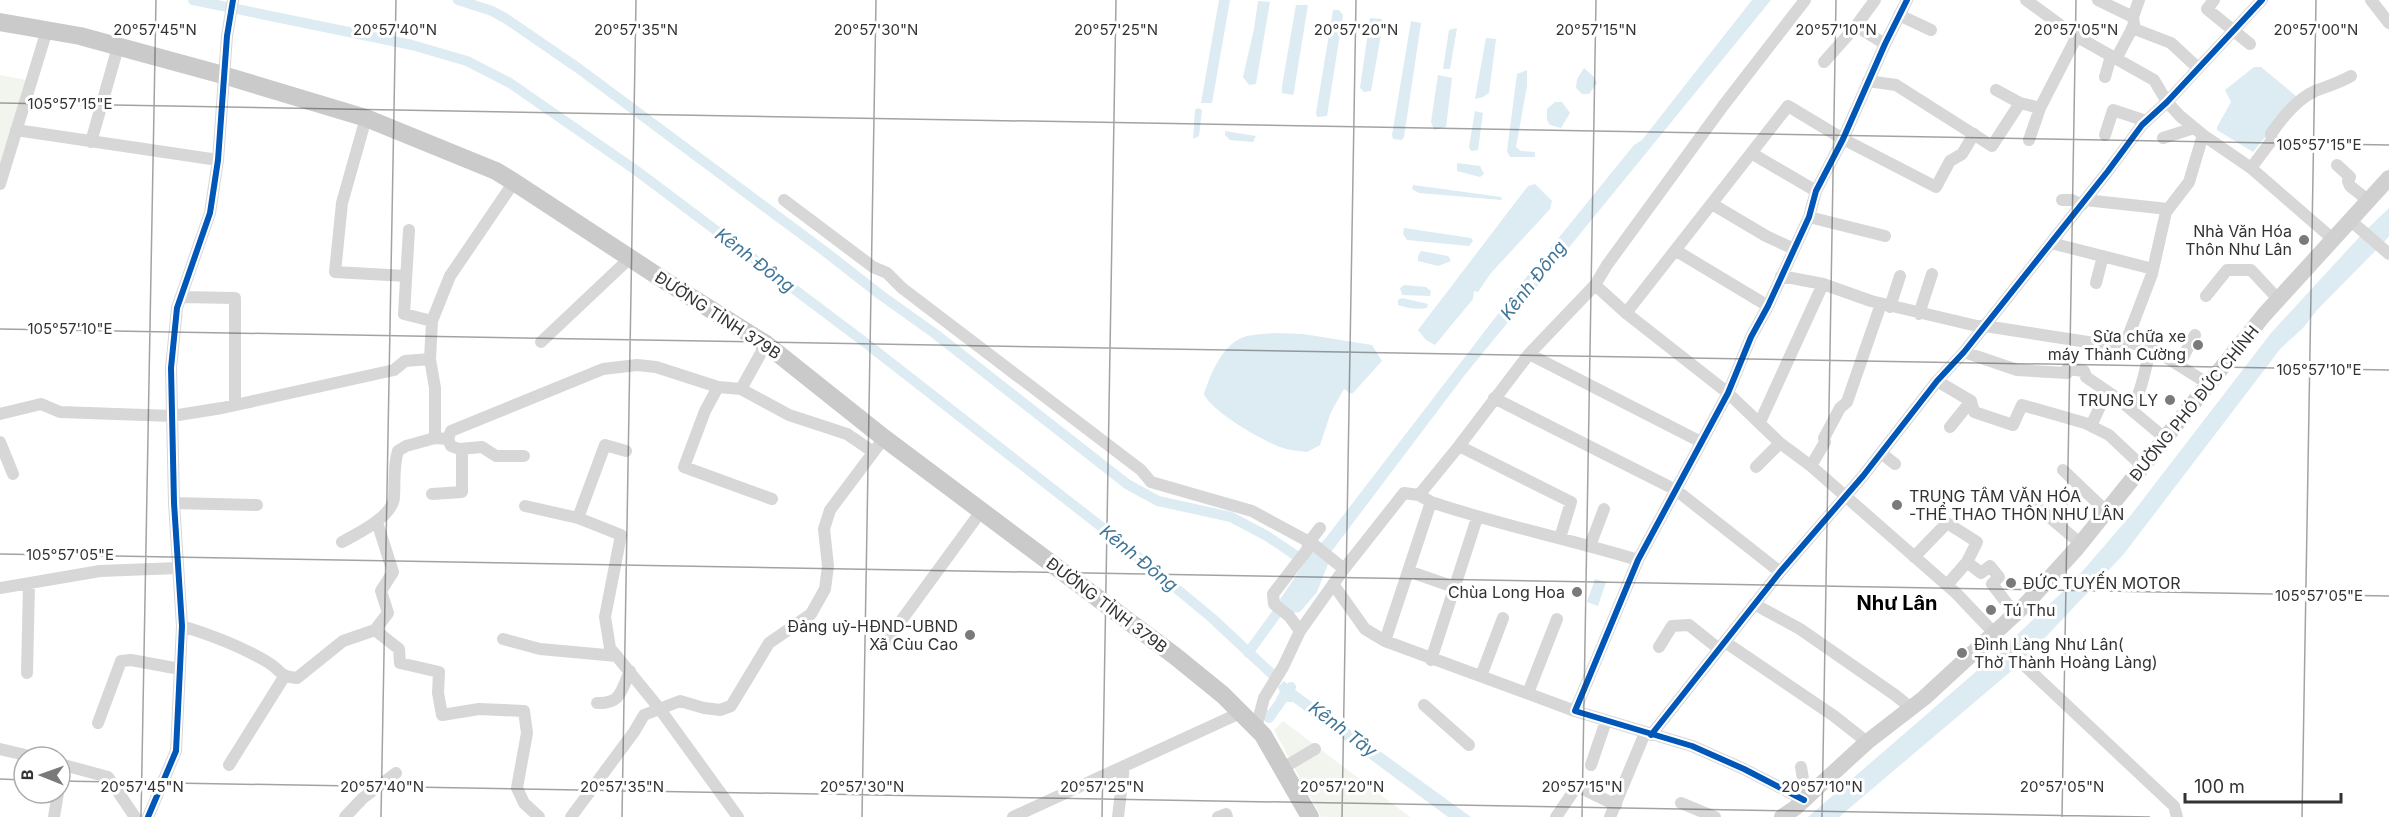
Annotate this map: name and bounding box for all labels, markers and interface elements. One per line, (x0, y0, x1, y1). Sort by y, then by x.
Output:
text: 20°57'45"N (113, 20, 197, 39)
text: 20°57'40"N (353, 20, 437, 39)
text: 20°57'35"N (594, 20, 678, 39)
text: 20°57'30"N (834, 20, 918, 39)
text: 20°57'25"N (1074, 20, 1158, 39)
text: 20°57'20"N (1314, 20, 1398, 39)
text: 20°57'15"N (1555, 20, 1637, 39)
text: 20°57'10"N (1795, 20, 1877, 39)
text: 20°57'05"N (2034, 20, 2118, 39)
text: 20°57'00"N (2274, 20, 2358, 39)
text: 105°57'15"E (28, 94, 112, 113)
text: 105°57'15"E (2277, 135, 2361, 154)
place label: Nhà Văn Hóa Thôn Như Lân (2185, 221, 2292, 259)
water label: Kênh Đông (711, 223, 799, 297)
marker: Nhà Văn Hóa Thôn Như Lân (2297, 233, 2311, 247)
water label: Kênh Đông (1496, 237, 1570, 323)
street label: ĐƯỜNG TỈNH 379B (651, 267, 785, 363)
text: 105°57'10"E (27, 319, 113, 338)
street label: ĐƯỜNG PHÓ ĐỨC CHÍNH (2125, 321, 2263, 485)
place label: Sửa chữa xe máy Thành Cường (2048, 326, 2186, 364)
marker: Sửa chữa xe máy Thành Cường (2191, 338, 2205, 352)
text: 105°57'10"E (2276, 360, 2362, 379)
place label: TRUNG LY (2078, 390, 2158, 410)
marker: TRUNG LY (2163, 393, 2177, 407)
place label: TRUNG TÂM VĂN HÓA -THỂ THAO THÔN NHƯ LÂN (1909, 486, 2124, 524)
marker: TRUNG TÂM VĂN HÓA -THỂ THAO THÔN NHƯ LÂN (1890, 498, 1904, 512)
water label: Kênh Đông (1096, 520, 1182, 596)
text: 105°57'05"E (26, 545, 114, 564)
street label: ĐƯỜNG TỈNH 379B (1043, 553, 1171, 657)
place label: ĐỨC TUYẾN MOTOR (2023, 571, 2180, 593)
marker: ĐỨC TUYẾN MOTOR (2004, 576, 2018, 590)
place label: Chùa Long Hoa (1448, 582, 1565, 602)
marker: Chùa Long Hoa (1570, 585, 1584, 599)
text: 105°57'05"E (2275, 586, 2363, 605)
district label: Như Lân (1857, 591, 1938, 615)
place label: Tú Thu (2003, 600, 2055, 620)
marker: Tú Thu (1984, 603, 1998, 617)
place label: Đảng uỷ-HĐND-UBND Xã Củu Cao (788, 616, 958, 654)
marker: Đảng uỷ-HĐND-UBND Xã Củu Cao (963, 628, 977, 642)
place label: Đình Làng Như Lân( Thờ Thành Hoàng Làng) (1974, 634, 2158, 672)
marker: Đình Làng Như Lân( Thờ Thành Hoàng Làng) (1955, 646, 1969, 660)
water label: Kênh Tây (1305, 697, 1382, 762)
north arrow (12, 745, 72, 805)
scale bar (2185, 766, 2341, 804)
text: B (17, 769, 37, 780)
text: 100 m (2194, 776, 2245, 797)
text: 20°57'45"N (100, 777, 184, 796)
text: 20°57'40"N (340, 777, 424, 796)
text: 20°57'35"N (580, 777, 664, 796)
text: 20°57'30"N (820, 777, 904, 796)
text: 20°57'25"N (1060, 777, 1144, 796)
text: 20°57'20"N (1300, 777, 1384, 796)
text: 20°57'15"N (1541, 777, 1623, 796)
text: 20°57'10"N (1781, 777, 1863, 796)
text: 20°57'05"N (2020, 777, 2104, 796)

